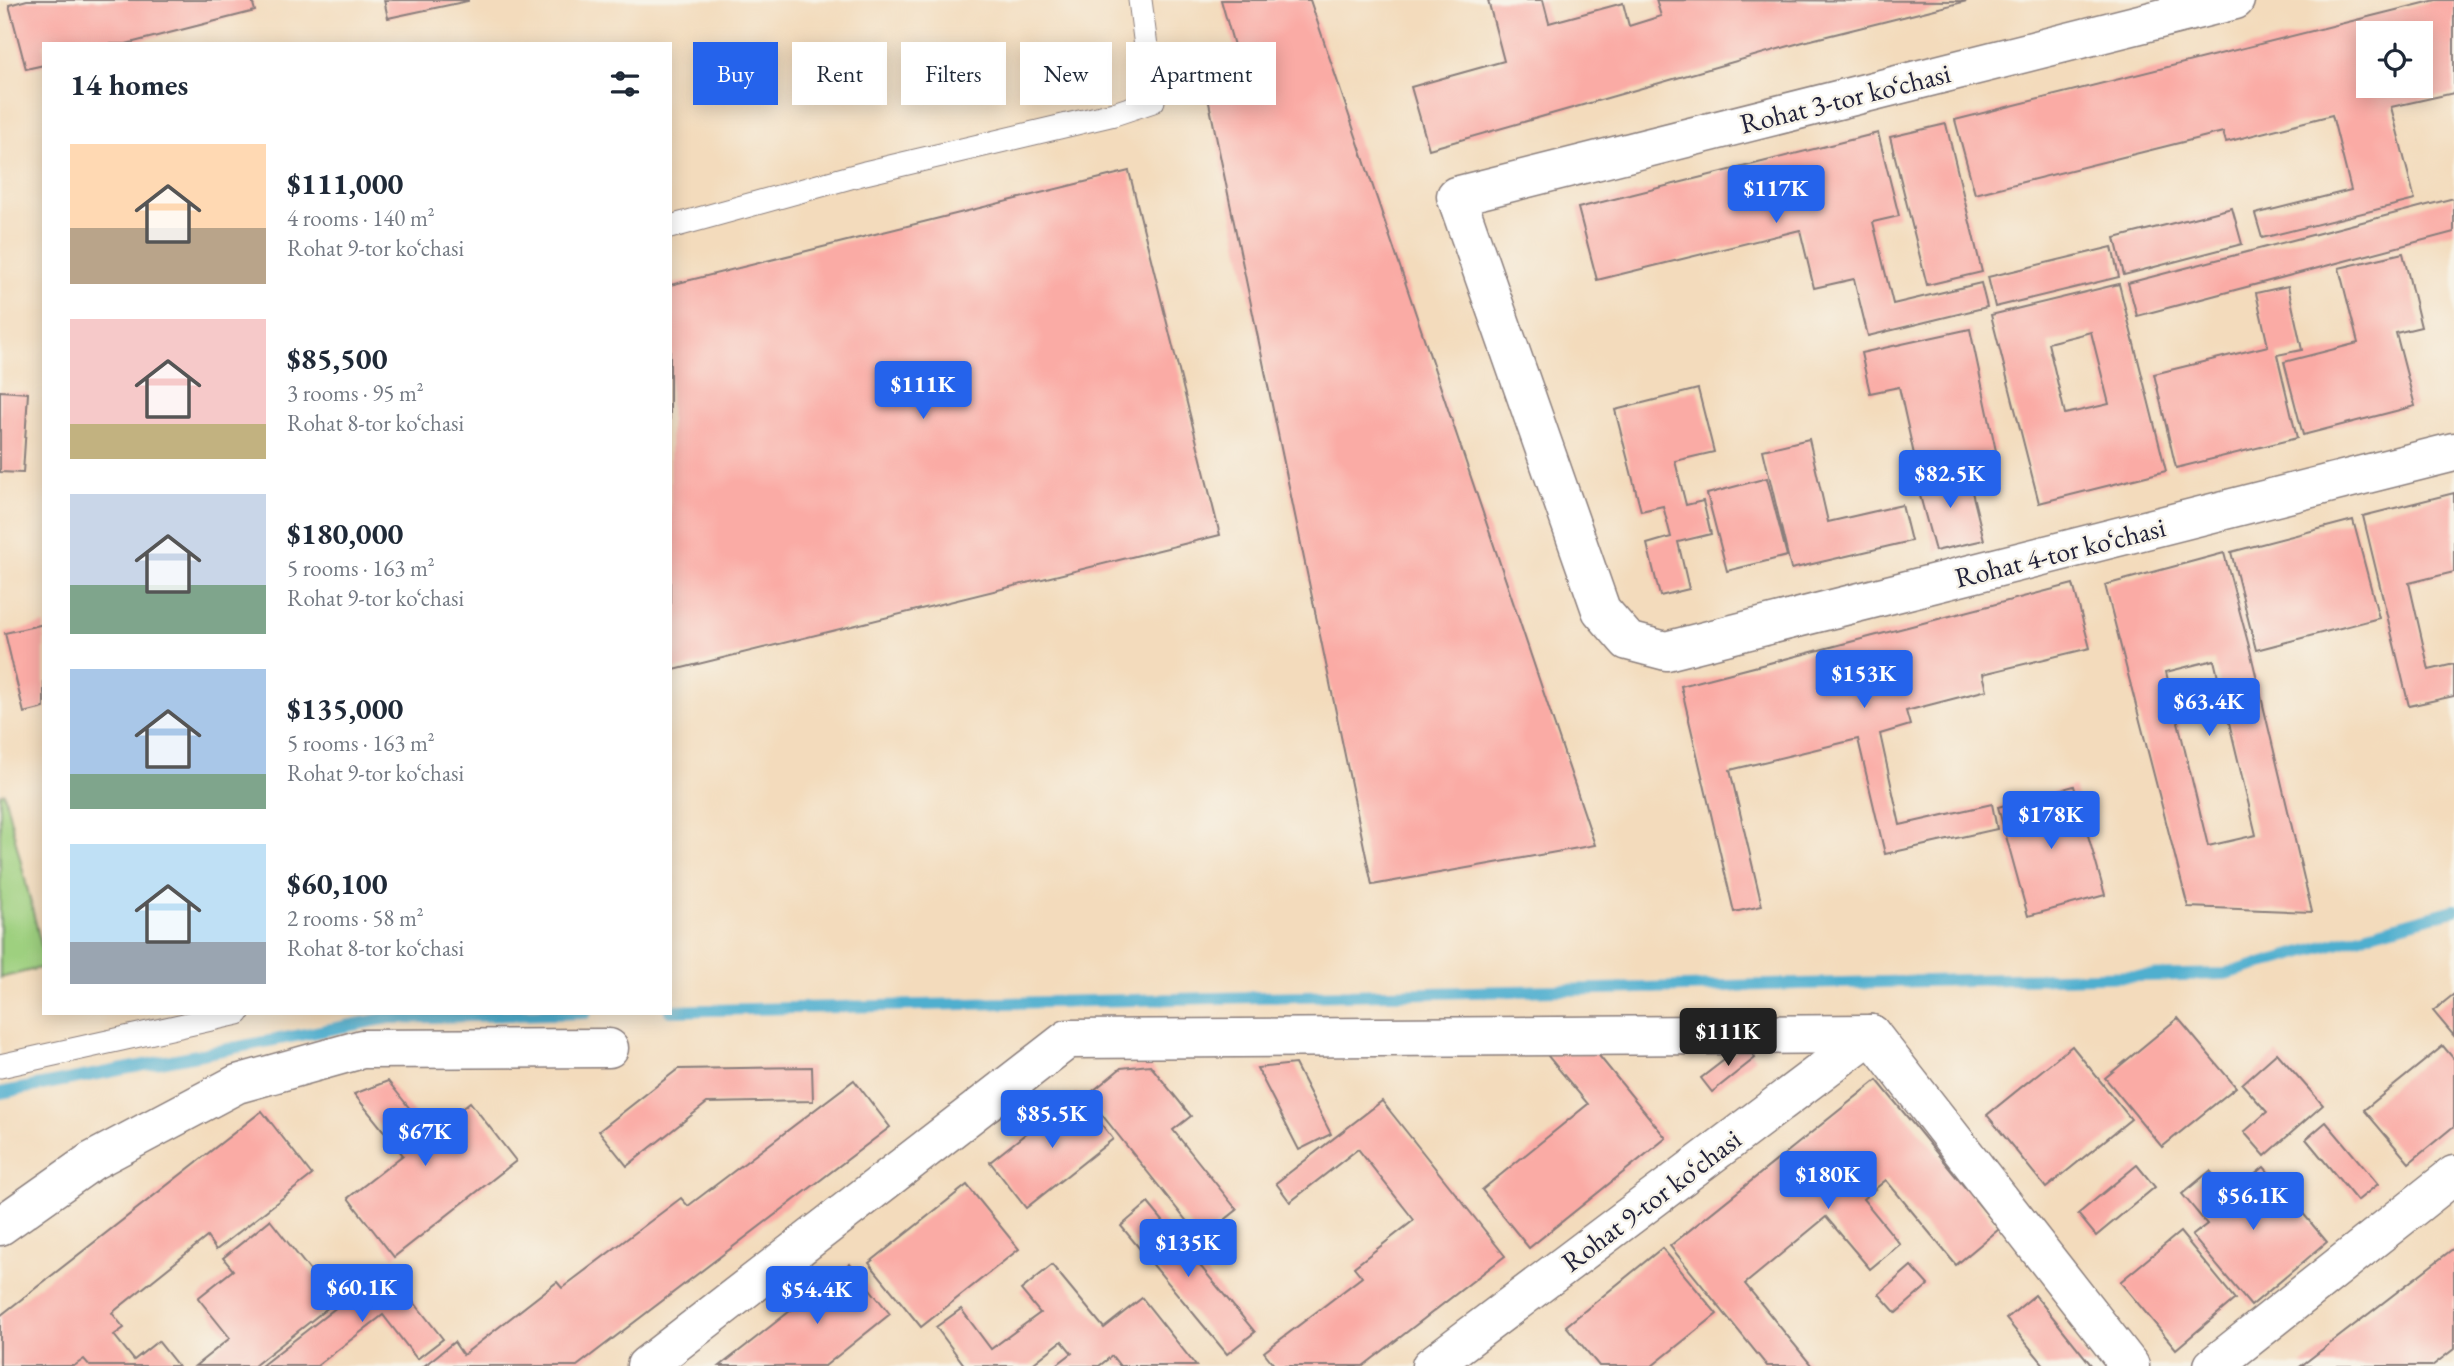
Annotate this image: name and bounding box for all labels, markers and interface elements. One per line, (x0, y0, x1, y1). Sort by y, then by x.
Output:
map controls (2356, 21, 2433, 98)
button: locate (2356, 21, 2433, 98)
chip: Buy (693, 42, 778, 105)
chip: Rent (792, 42, 887, 105)
chip: Filters (901, 42, 1006, 105)
chip: New (1020, 42, 1112, 105)
chip: Apartment (1126, 42, 1276, 105)
street label: Rohat 3-tor ko‘chasi (1736, 54, 1954, 142)
text: 14 homes (70, 65, 188, 104)
icon: filters (606, 65, 644, 103)
text: $111,000 (287, 164, 403, 203)
pin: $117K (1727, 166, 1825, 225)
icon: home (126, 172, 210, 256)
text: $117K (1744, 173, 1808, 203)
text: 4 rooms · 140 m² (287, 203, 435, 233)
text: Rohat 9-tor ko‘chasi (287, 233, 464, 263)
text: $85,500 (287, 339, 388, 378)
icon: home (126, 347, 210, 431)
pin: $111K (874, 362, 972, 421)
text: $111K (891, 369, 955, 399)
text: 3 rooms · 95 m² (287, 378, 424, 408)
text: Rohat 8-tor ko‘chasi (287, 408, 464, 438)
pin: $82.5K (1893, 450, 2007, 510)
text: $82.5K (1915, 458, 1985, 488)
street label: Rohat 4-tor ko‘chasi (1951, 508, 2169, 596)
text: $180,000 (287, 514, 403, 553)
icon: home (126, 522, 210, 606)
text: 5 rooms · 163 m² (287, 553, 435, 583)
text: Rohat 9-tor ko‘chasi (287, 583, 464, 613)
pin: $153K (1815, 650, 1913, 710)
text: $153K (1832, 658, 1896, 688)
pin: $63.4K (2152, 678, 2266, 738)
text: $63.4K (2174, 686, 2244, 716)
text: $135,000 (287, 689, 403, 728)
icon: home (126, 697, 210, 781)
text: 5 rooms · 163 m² (287, 728, 435, 758)
text: Rohat 9-tor ko‘chasi (287, 758, 464, 788)
pin: $178K (2002, 792, 2100, 851)
text: $178K (2019, 799, 2083, 829)
text: $60,100 (287, 864, 388, 903)
icon: home (126, 872, 210, 956)
text: 2 rooms · 58 m² (287, 903, 424, 933)
text: Rohat 8-tor ko‘chasi (287, 933, 464, 963)
pin: $111K (1679, 1009, 1777, 1068)
text: $111K (1696, 1016, 1760, 1046)
pin: $85.5K (995, 1090, 1109, 1150)
text: $85.5K (1017, 1098, 1087, 1128)
pin: $67K (384, 1108, 466, 1168)
text: $67K (399, 1116, 451, 1146)
street label: Rohat 9-tor ko‘chasi (1554, 1121, 1748, 1279)
pin: $180K (1779, 1152, 1877, 1211)
text: $180K (1796, 1159, 1860, 1189)
pin: $56.1K (2196, 1172, 2310, 1232)
text: $56.1K (2218, 1180, 2288, 1210)
pin: $135K (1139, 1220, 1237, 1279)
text: $135K (1156, 1227, 1220, 1257)
pin: $60.1K (305, 1264, 419, 1324)
pin: $54.4K (760, 1266, 874, 1326)
text: $60.1K (327, 1272, 397, 1302)
text: $54.4K (782, 1274, 852, 1304)

